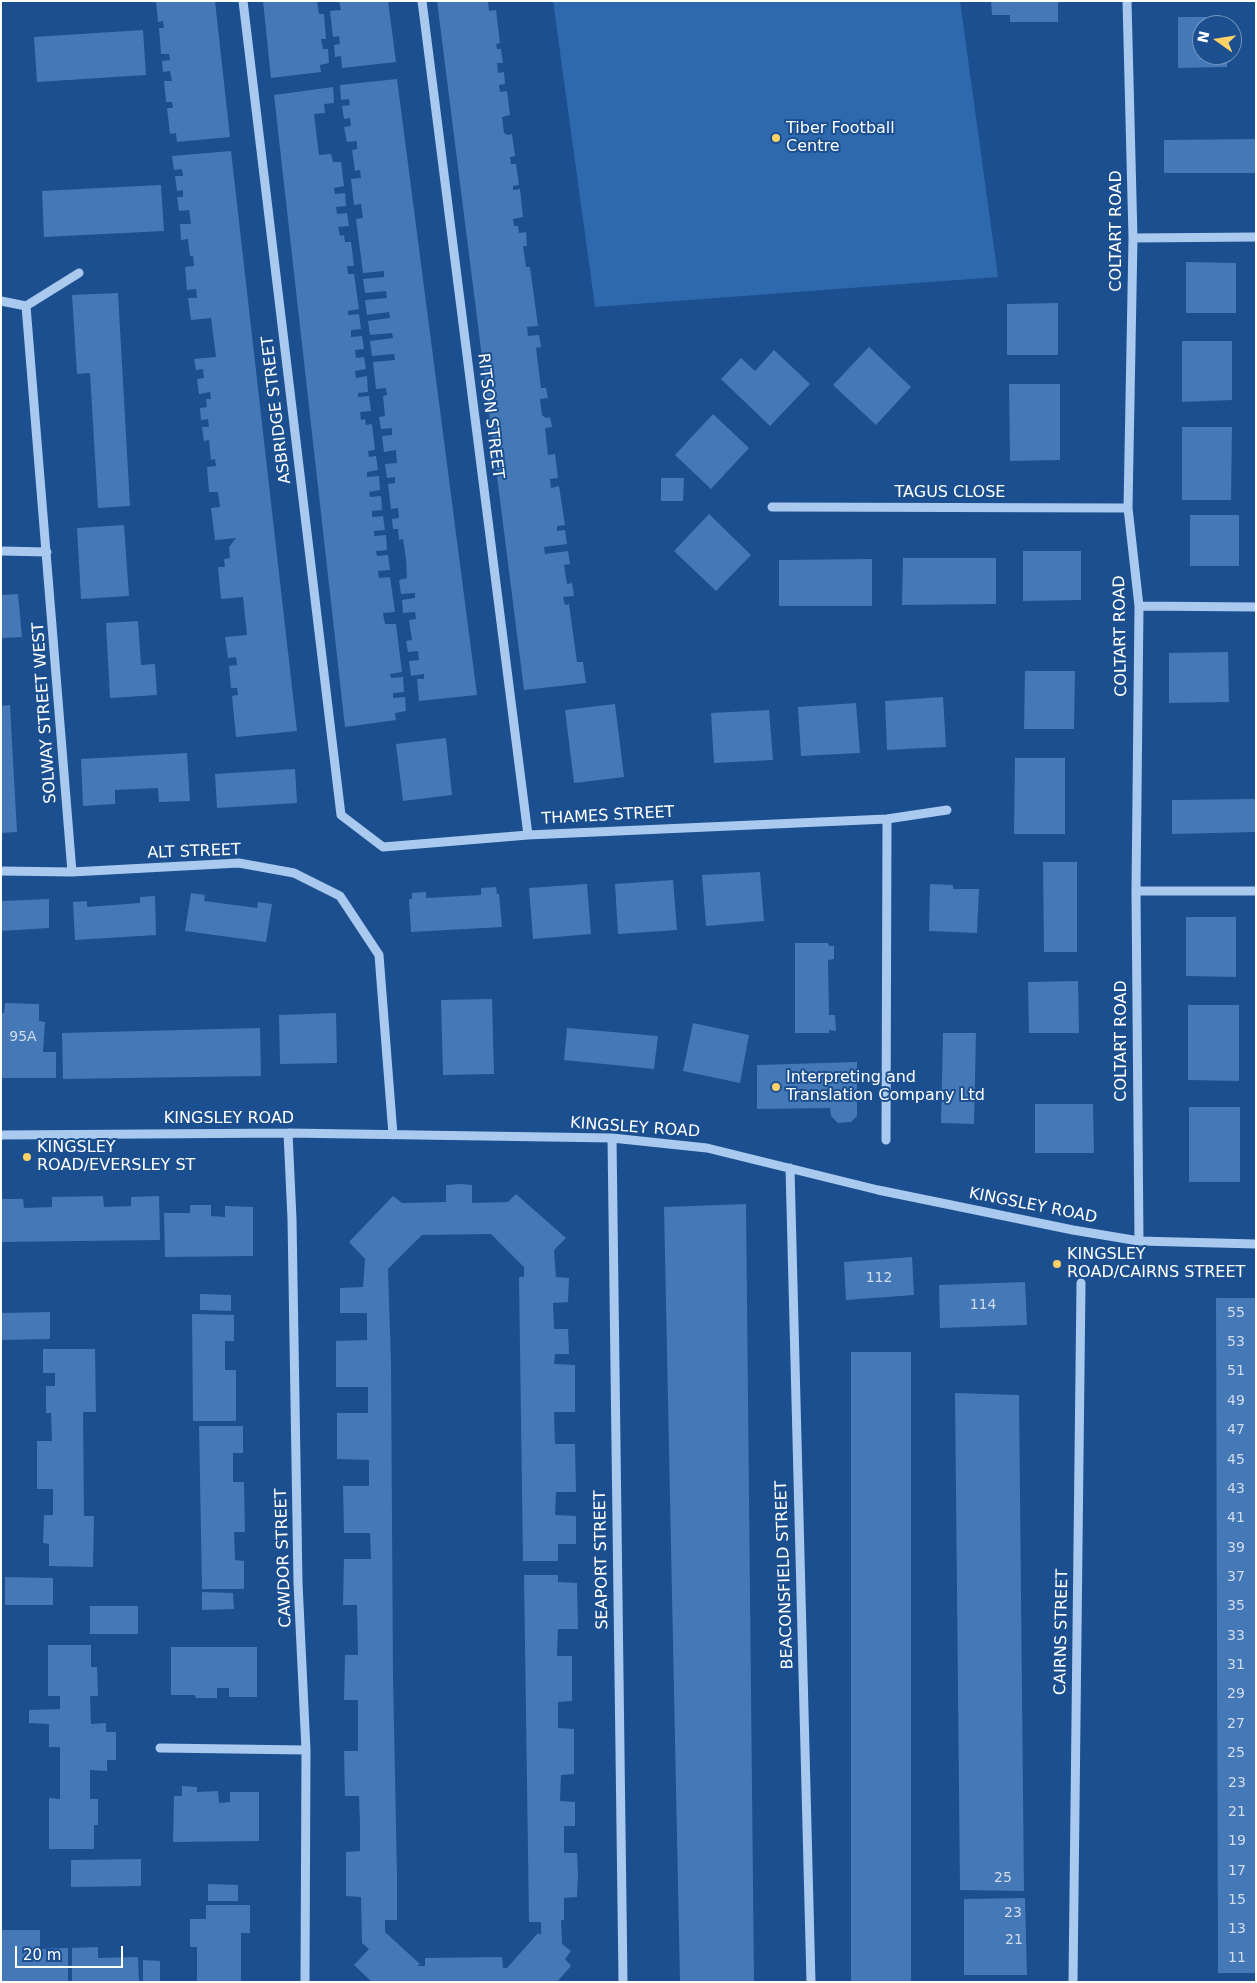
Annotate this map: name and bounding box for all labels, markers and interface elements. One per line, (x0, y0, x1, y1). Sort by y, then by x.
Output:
north arrow (1192, 15, 1242, 65)
text: N (1194, 29, 1212, 44)
place label: Tiber Football Centre (786, 119, 895, 157)
marker: Tiber Football Centre (770, 132, 782, 144)
street label: COLTART ROAD (1107, 170, 1127, 292)
street label: ASBRIDGE STREET (258, 335, 296, 485)
street label: RITSON STREET (473, 352, 507, 480)
street label: TAGUS CLOSE (895, 483, 1005, 503)
street label: COLTART ROAD (1110, 575, 1132, 697)
street label: SOLWAY STREET WEST (29, 622, 61, 804)
street label: THAMES STREET (541, 803, 675, 829)
street label: ALT STREET (147, 841, 241, 863)
street label: COLTART ROAD (1112, 980, 1132, 1102)
house number: 95A (9, 1029, 37, 1045)
place label: Interpreting and Translation Company Ltd (786, 1068, 985, 1106)
marker: Interpreting and Translation Company Ltd (770, 1081, 782, 1093)
street label: KINGSLEY ROAD (164, 1109, 294, 1129)
street label: KINGSLEY ROAD (569, 1114, 701, 1142)
place label: KINGSLEY ROAD/EVERSLEY ST (37, 1138, 195, 1176)
marker: KINGSLEY ROAD/EVERSLEY ST (21, 1151, 33, 1163)
street label: KINGSLEY ROAD (967, 1184, 1099, 1228)
place label: KINGSLEY ROAD/CAIRNS STREET (1067, 1245, 1245, 1283)
marker: KINGSLEY ROAD/CAIRNS STREET (1051, 1258, 1063, 1270)
house number: 112 (866, 1270, 892, 1286)
house number: 114 (970, 1297, 996, 1313)
house number: 55 (1227, 1305, 1245, 1321)
house number: 53 (1227, 1334, 1245, 1350)
house number: 51 (1227, 1363, 1245, 1379)
house number: 49 (1227, 1393, 1245, 1409)
house number: 47 (1227, 1422, 1245, 1438)
house number: 45 (1227, 1452, 1245, 1468)
street label: BEACONSFIELD STREET (772, 1480, 798, 1670)
house number: 43 (1227, 1481, 1245, 1497)
street label: CAWDOR STREET (272, 1488, 296, 1628)
street label: SEAPORT STREET (591, 1490, 613, 1630)
house number: 41 (1227, 1510, 1245, 1526)
house number: 39 (1227, 1540, 1245, 1556)
street label: CAIRNS STREET (1051, 1569, 1073, 1695)
house number: 37 (1227, 1569, 1245, 1585)
house number: 35 (1227, 1598, 1245, 1614)
house number: 33 (1227, 1628, 1245, 1644)
house number: 31 (1227, 1657, 1245, 1673)
house number: 29 (1227, 1686, 1245, 1702)
house number: 27 (1227, 1716, 1245, 1732)
house number: 25 (1227, 1745, 1245, 1761)
house number: 23 (1228, 1775, 1246, 1791)
house number: 21 (1228, 1804, 1246, 1820)
house number: 19 (1228, 1833, 1246, 1849)
house number: 17 (1228, 1863, 1246, 1879)
house number: 25 (994, 1870, 1012, 1886)
house number: 15 (1228, 1892, 1246, 1908)
house number: 23 (1004, 1905, 1022, 1921)
house number: 13 (1228, 1921, 1246, 1937)
house number: 21 (1005, 1932, 1023, 1948)
scale bar (18, 1936, 125, 1968)
text: 20 m (23, 1946, 61, 1964)
house number: 11 (1228, 1950, 1246, 1966)

